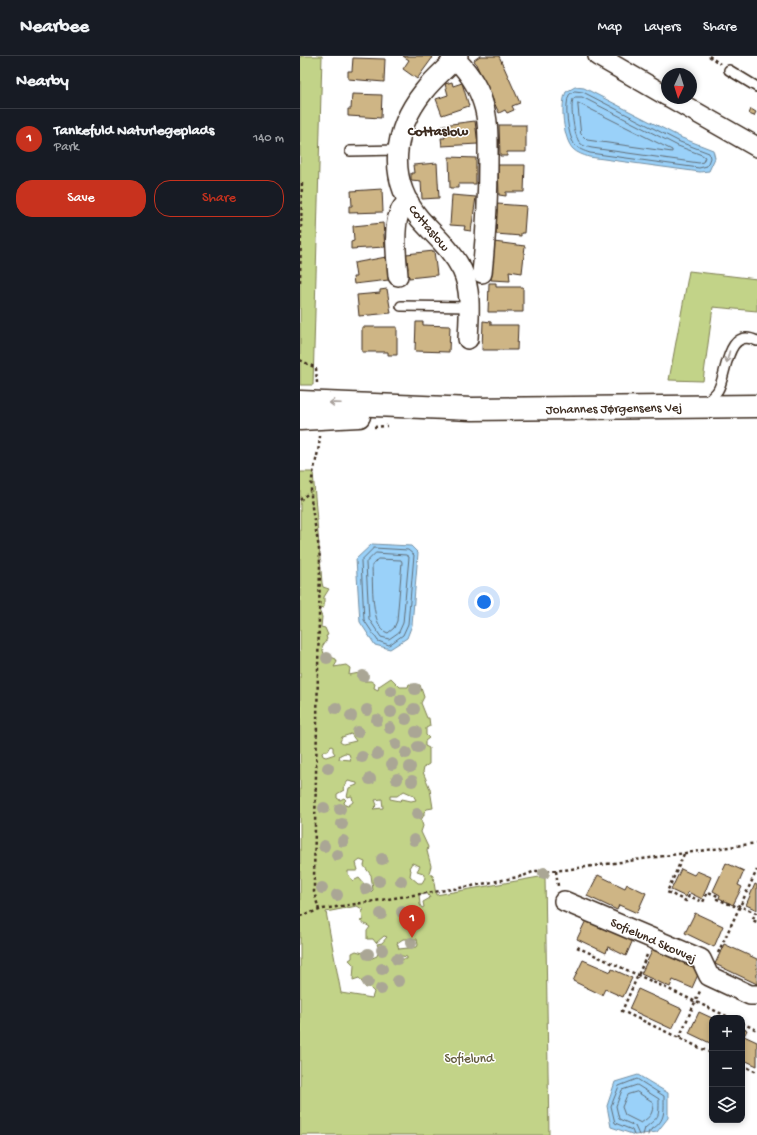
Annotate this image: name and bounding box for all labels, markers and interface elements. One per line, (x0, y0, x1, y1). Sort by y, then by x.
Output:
text: Nearbee (20, 16, 89, 39)
text: Map (598, 19, 622, 36)
text: Layers (644, 19, 681, 36)
text: Share (703, 19, 737, 36)
north arrow (661, 68, 697, 104)
text: Nearby (16, 72, 69, 92)
text: Tankefuld Naturlegeplads (54, 122, 214, 140)
district label: Cottaslow (407, 124, 468, 141)
text: 1 (26, 131, 32, 146)
text: 140 m (253, 131, 284, 146)
text: Park (54, 140, 79, 155)
button: Save (16, 180, 146, 217)
button: Share (154, 180, 284, 217)
street label: Cottaslow (404, 202, 452, 255)
one-way arrow (724, 350, 732, 363)
one-way arrow (329, 399, 342, 407)
street label: Johannes Jørgensens Vej (546, 401, 682, 418)
your location (474, 592, 494, 612)
pin: 1 (399, 905, 425, 938)
street label: Sofielund Skovvej (608, 916, 698, 967)
map controls (709, 1015, 745, 1123)
button: + (709, 1015, 745, 1051)
button: − (709, 1051, 745, 1087)
park label: Sofielund (444, 1052, 495, 1067)
button: layers (709, 1087, 745, 1123)

